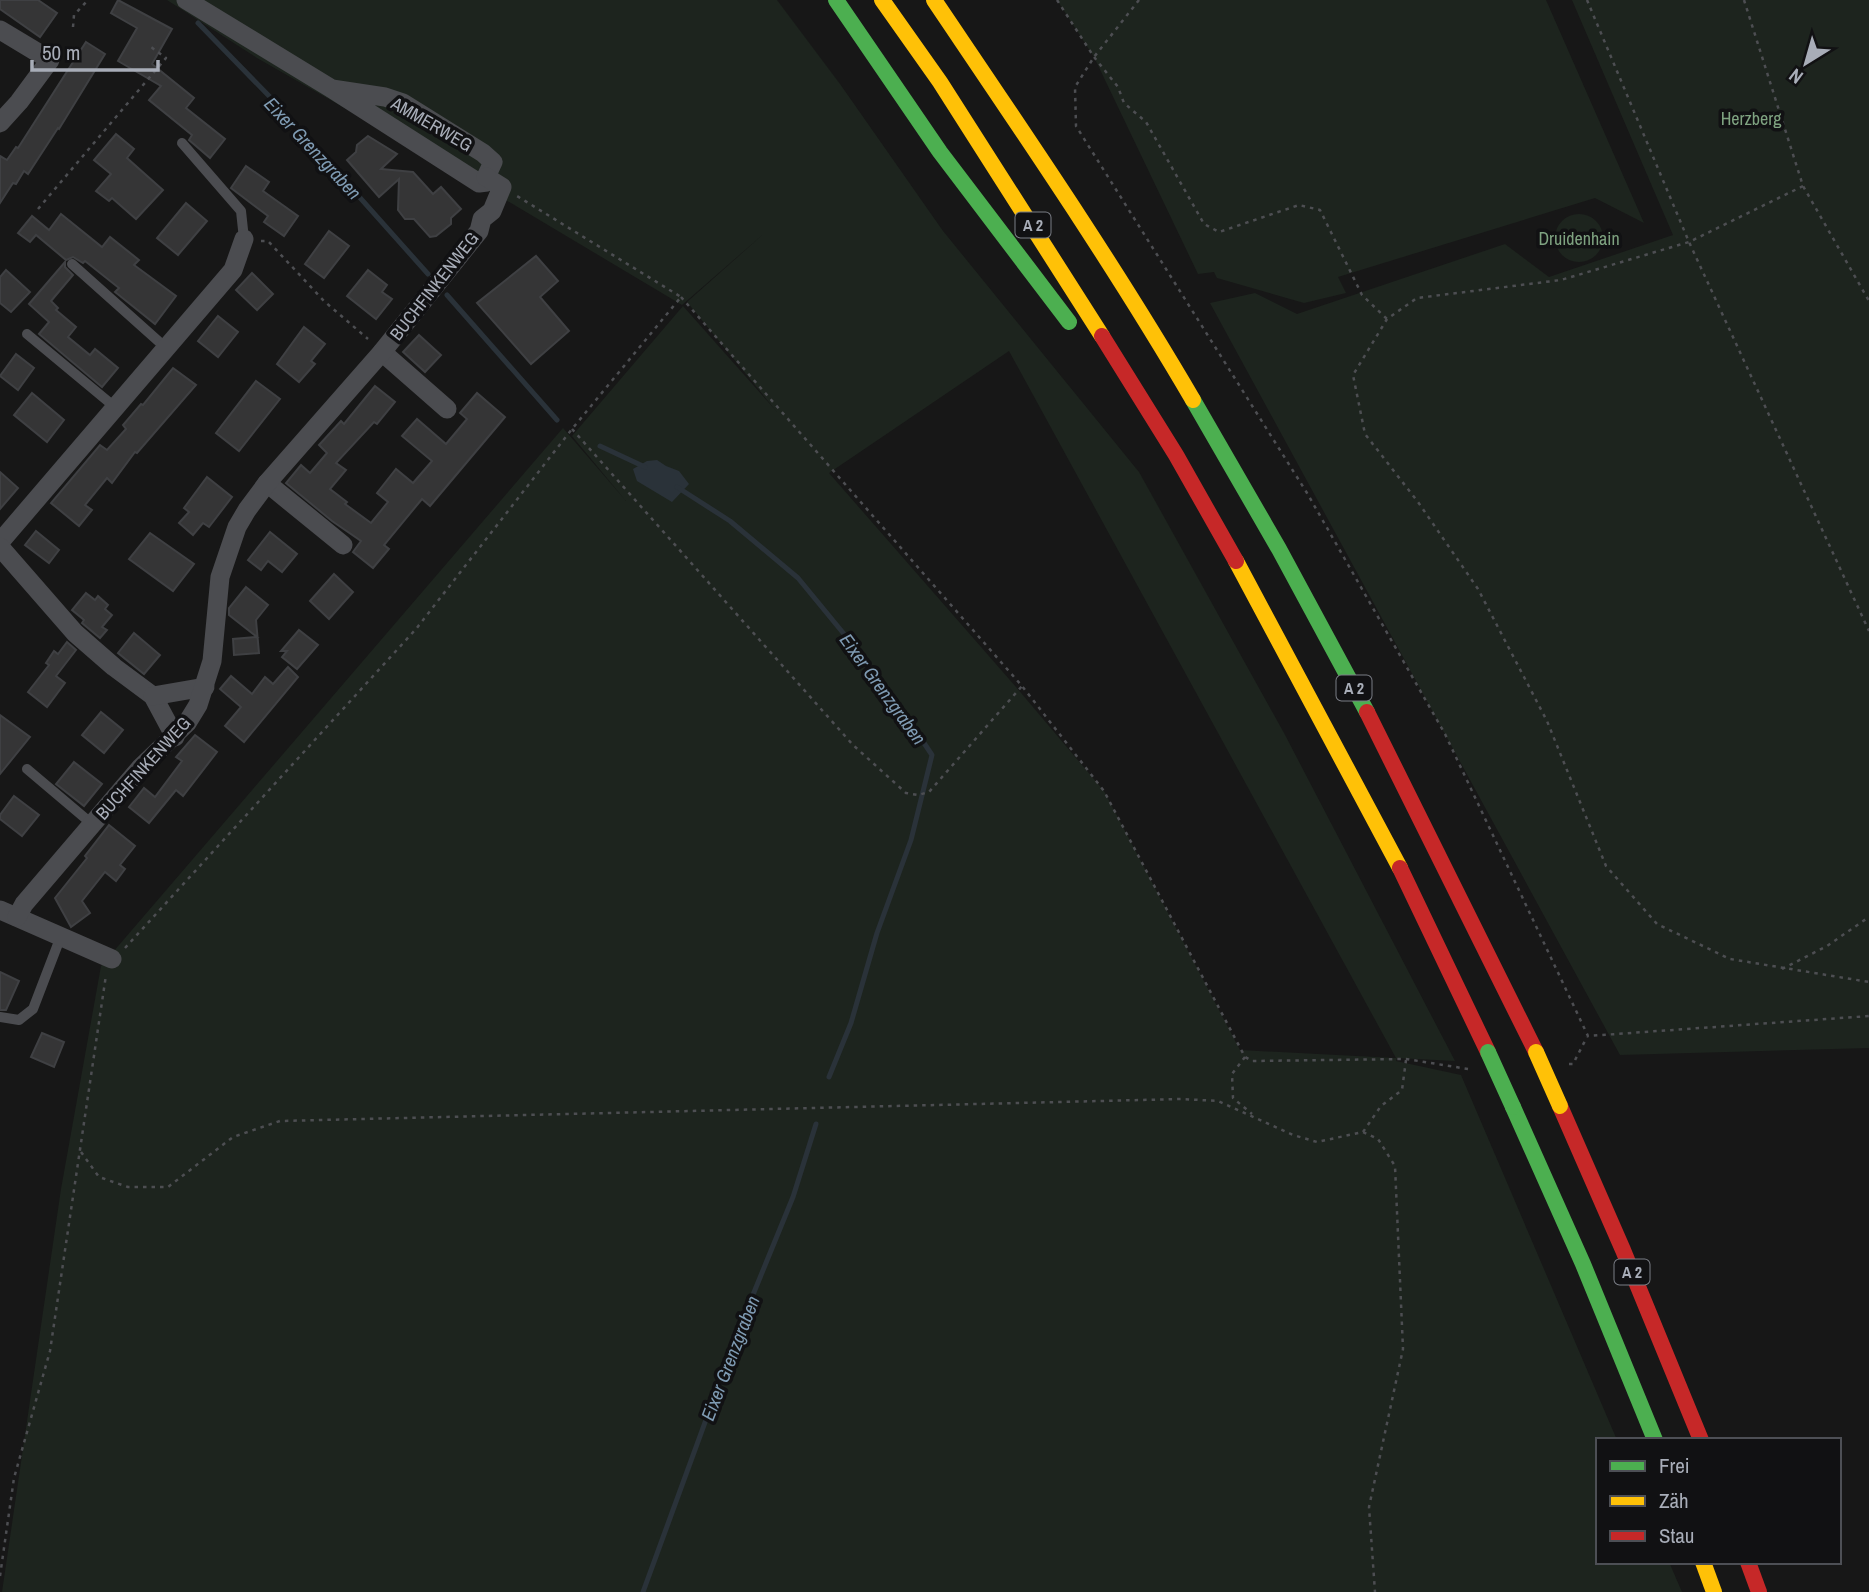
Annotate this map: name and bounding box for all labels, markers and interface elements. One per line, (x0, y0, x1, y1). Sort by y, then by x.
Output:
scale bar (32, 28, 158, 72)
north arrow (1771, 28, 1841, 98)
text: 50 m (42, 38, 80, 67)
text: N (1783, 63, 1808, 90)
street label: AMMERWEG (386, 90, 477, 157)
water label: Eixer Grenzgraben (259, 91, 367, 205)
park label: Herzberg (1721, 106, 1782, 131)
road number: A 2 (1016, 213, 1050, 238)
park label: Druidenhain (1538, 226, 1620, 251)
street label: BUCHFINKENWEG (384, 227, 484, 345)
water label: Eixer Grenzgraben (834, 628, 932, 750)
road number: A 2 (1336, 676, 1372, 701)
street label: BUCHFINKENWEG (90, 711, 196, 825)
road number: A 2 (1614, 1260, 1650, 1284)
water label: Eixer Grenzgraben (694, 1292, 766, 1424)
legend (1596, 1438, 1841, 1564)
text: Frei (1659, 1451, 1690, 1480)
text: Zäh (1659, 1486, 1689, 1515)
text: Stau (1659, 1521, 1694, 1550)

